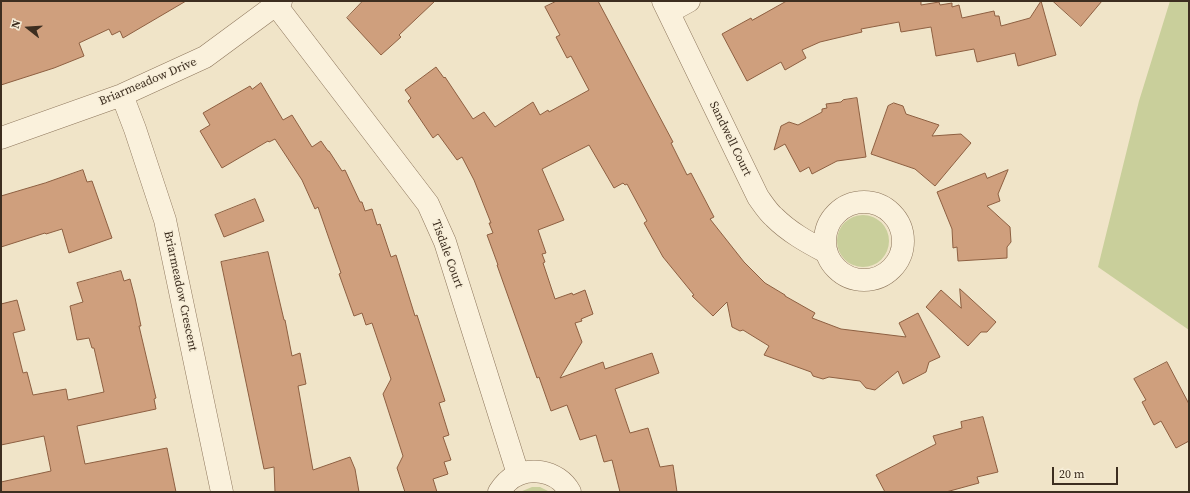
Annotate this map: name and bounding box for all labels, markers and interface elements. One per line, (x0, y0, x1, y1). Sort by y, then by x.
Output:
north arrow (8, 8, 48, 48)
text: N (8, 18, 24, 30)
street label: Briarmeadow Drive (97, 55, 199, 109)
street label: Sandwell Court (706, 99, 754, 179)
street label: Tisdale Court (428, 218, 466, 290)
street label: Briarmeadow Crescent (160, 230, 200, 352)
scale bar (1054, 459, 1120, 485)
text: 20 m (1059, 466, 1085, 482)

